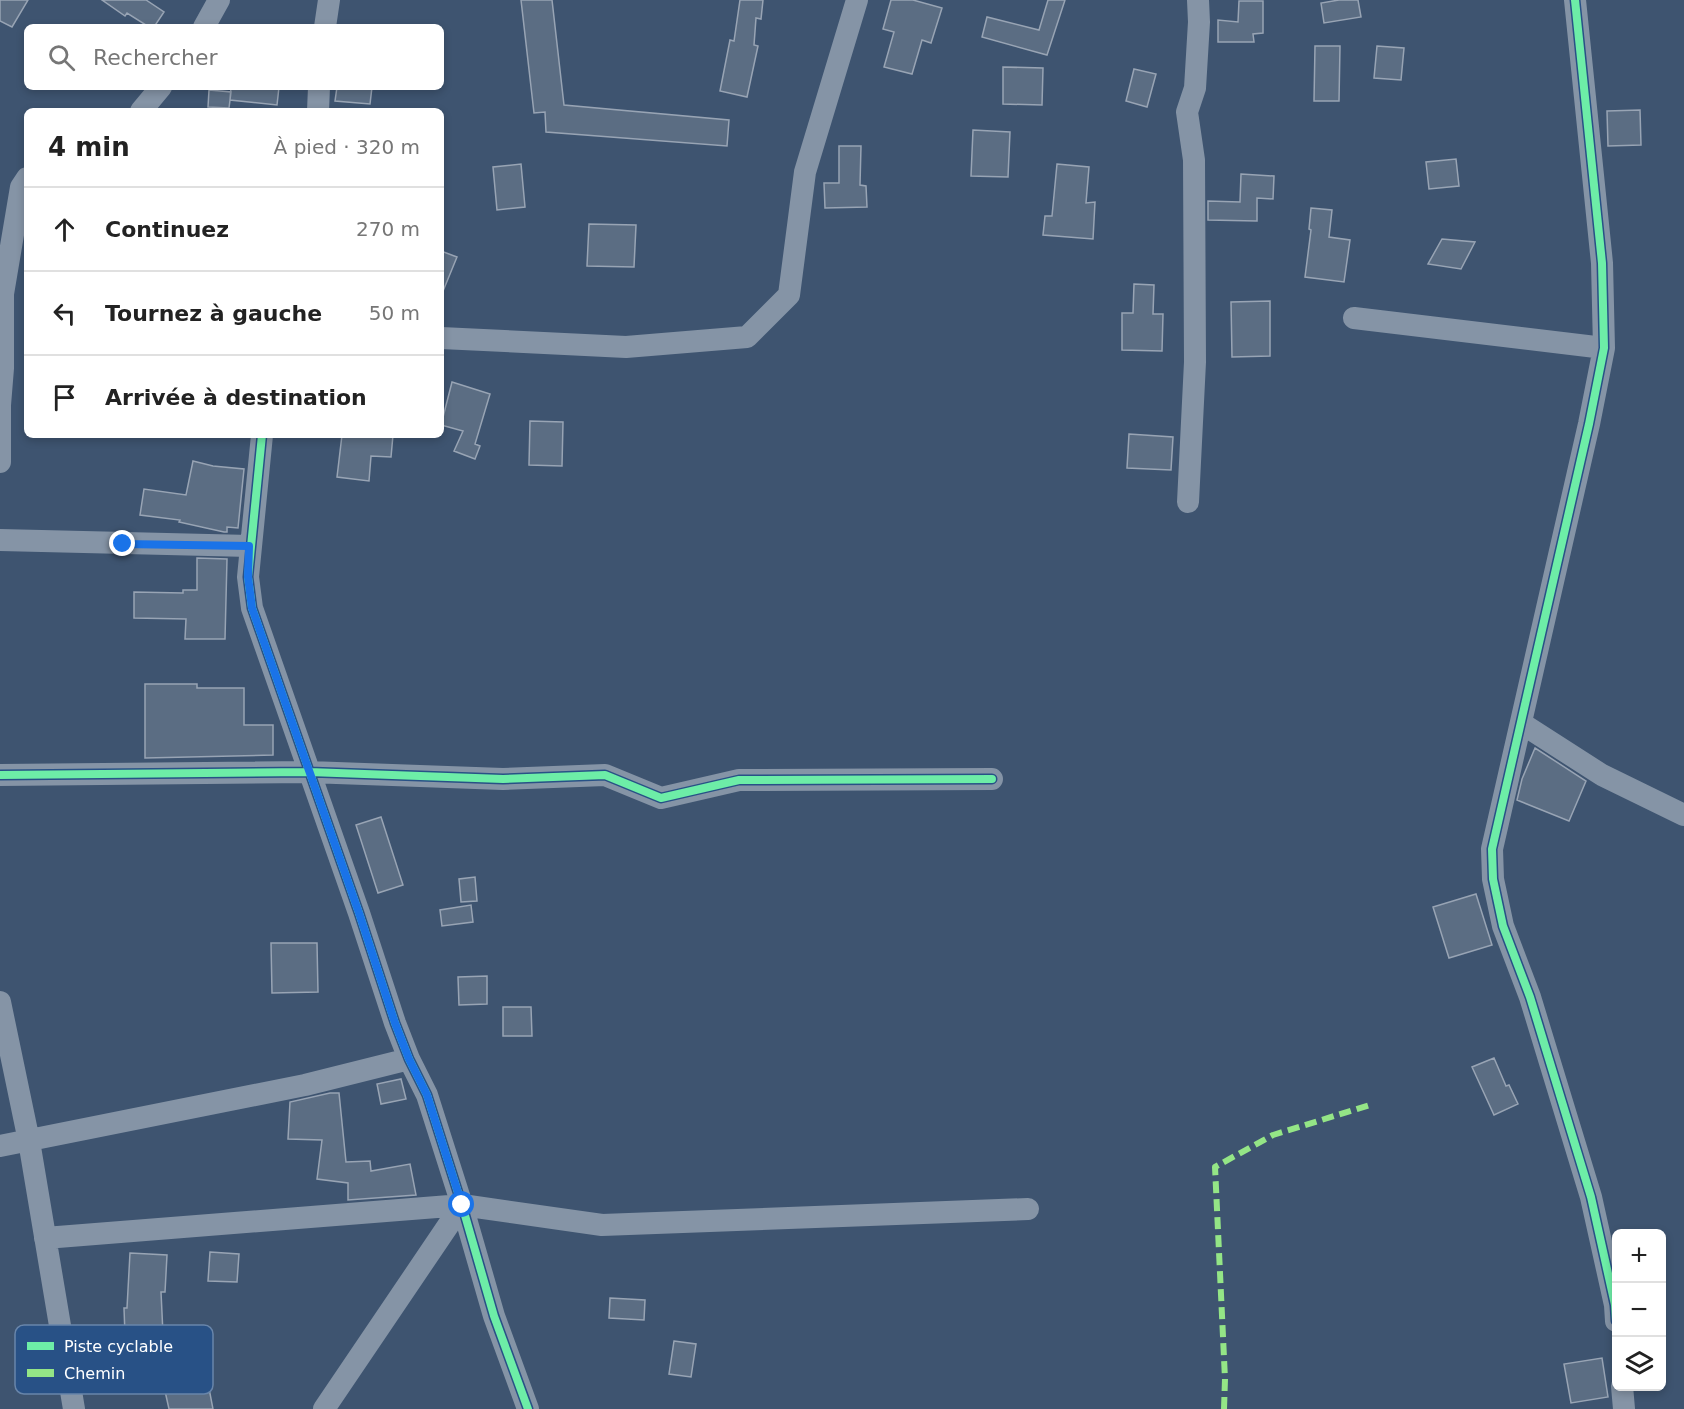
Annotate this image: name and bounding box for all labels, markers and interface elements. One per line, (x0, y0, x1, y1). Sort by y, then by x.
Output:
search box (24, 24, 444, 90)
icon: search (45, 41, 78, 74)
text: Rechercher (93, 45, 218, 70)
text: 4 min (48, 132, 130, 162)
text: À pied · 320 m (274, 135, 420, 159)
icon: ahead (48, 213, 81, 246)
text: Continuez (105, 217, 229, 242)
text: 270 m (356, 217, 420, 241)
icon: left (48, 297, 81, 330)
text: Tournez à gauche (105, 301, 322, 326)
text: 50 m (369, 301, 420, 325)
icon: arrive (48, 381, 81, 414)
text: Arrivée à destination (105, 385, 367, 410)
route end (109, 530, 135, 556)
route start (448, 1191, 474, 1217)
map controls (1612, 1229, 1666, 1391)
button: + (1612, 1229, 1666, 1283)
button: − (1612, 1283, 1666, 1337)
legend (15, 1325, 213, 1394)
text: Piste cyclable (64, 1337, 173, 1356)
button: layers (1612, 1337, 1666, 1391)
text: Chemin (64, 1364, 125, 1383)

